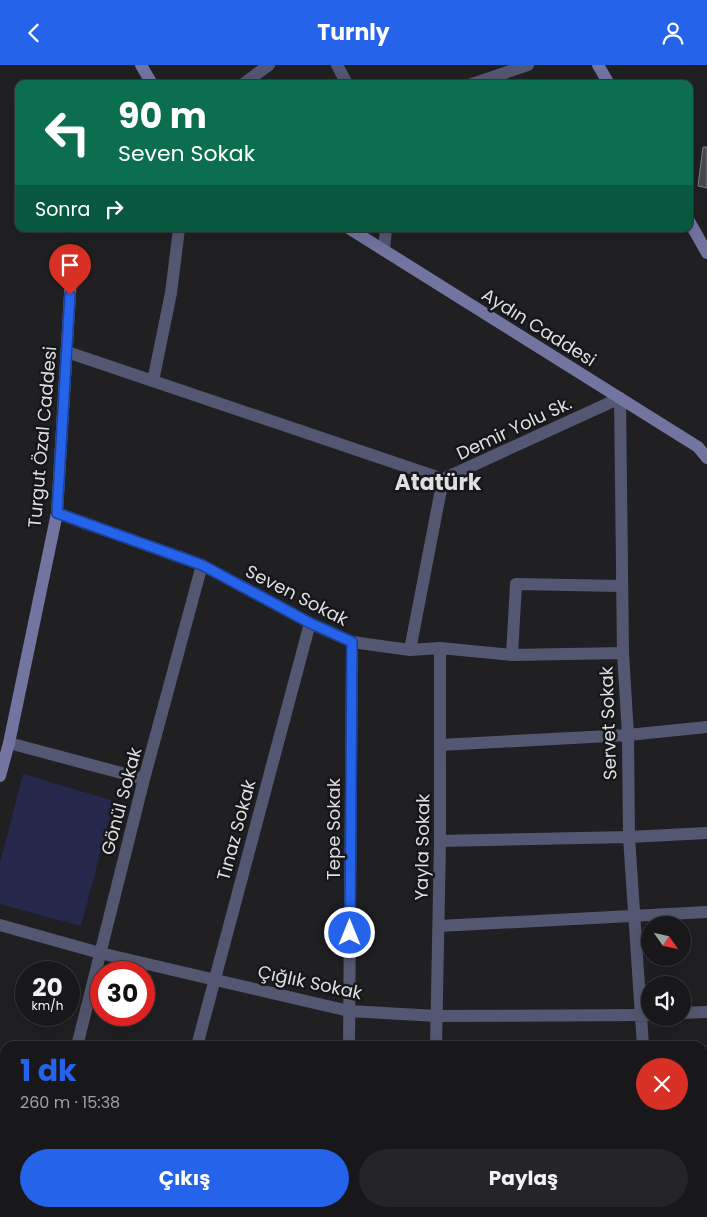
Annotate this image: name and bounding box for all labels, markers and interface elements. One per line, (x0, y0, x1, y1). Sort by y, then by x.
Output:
text: Turnly (317, 17, 390, 48)
icon: back (20, 19, 48, 47)
icon: person (659, 19, 687, 47)
text: 90 m (118, 91, 207, 140)
icon: left (35, 100, 100, 165)
text: Seven Sokak (118, 138, 255, 169)
icon: right (100, 195, 128, 223)
text: Sonra (35, 196, 90, 223)
pin (49, 244, 91, 295)
icon: arrive (56, 251, 84, 279)
street label: Aydın Caddesi (477, 282, 601, 372)
street label: Turgut Özal Caddesi (22, 345, 62, 529)
street label: Demir Yolu Sk. (452, 390, 576, 466)
district label: Atatürk (395, 467, 482, 498)
street label: Seven Sokak (241, 558, 353, 632)
street label: Servet Sokak (593, 665, 622, 780)
street label: Gönül Sokak (95, 744, 148, 858)
street label: Tınaz Sokak (211, 776, 262, 883)
street label: Tepe Sokak (321, 777, 346, 880)
street label: Yayla Sokak (409, 793, 435, 901)
position arrow (323, 906, 375, 958)
north arrow (641, 916, 691, 966)
map controls (641, 916, 691, 1026)
street label: Çığlık Sokak (255, 959, 365, 1005)
speed limit sign: 30 (90, 961, 155, 1026)
text: 20 (32, 970, 63, 1005)
button: sound (641, 976, 691, 1026)
text: km/h (32, 997, 63, 1014)
text: 1 dk (20, 1049, 77, 1092)
button: close (636, 1058, 688, 1110)
text: 260 m · 15:38 (20, 1091, 120, 1114)
button: Çıkış (20, 1149, 349, 1207)
button: Paylaş (359, 1149, 688, 1207)

